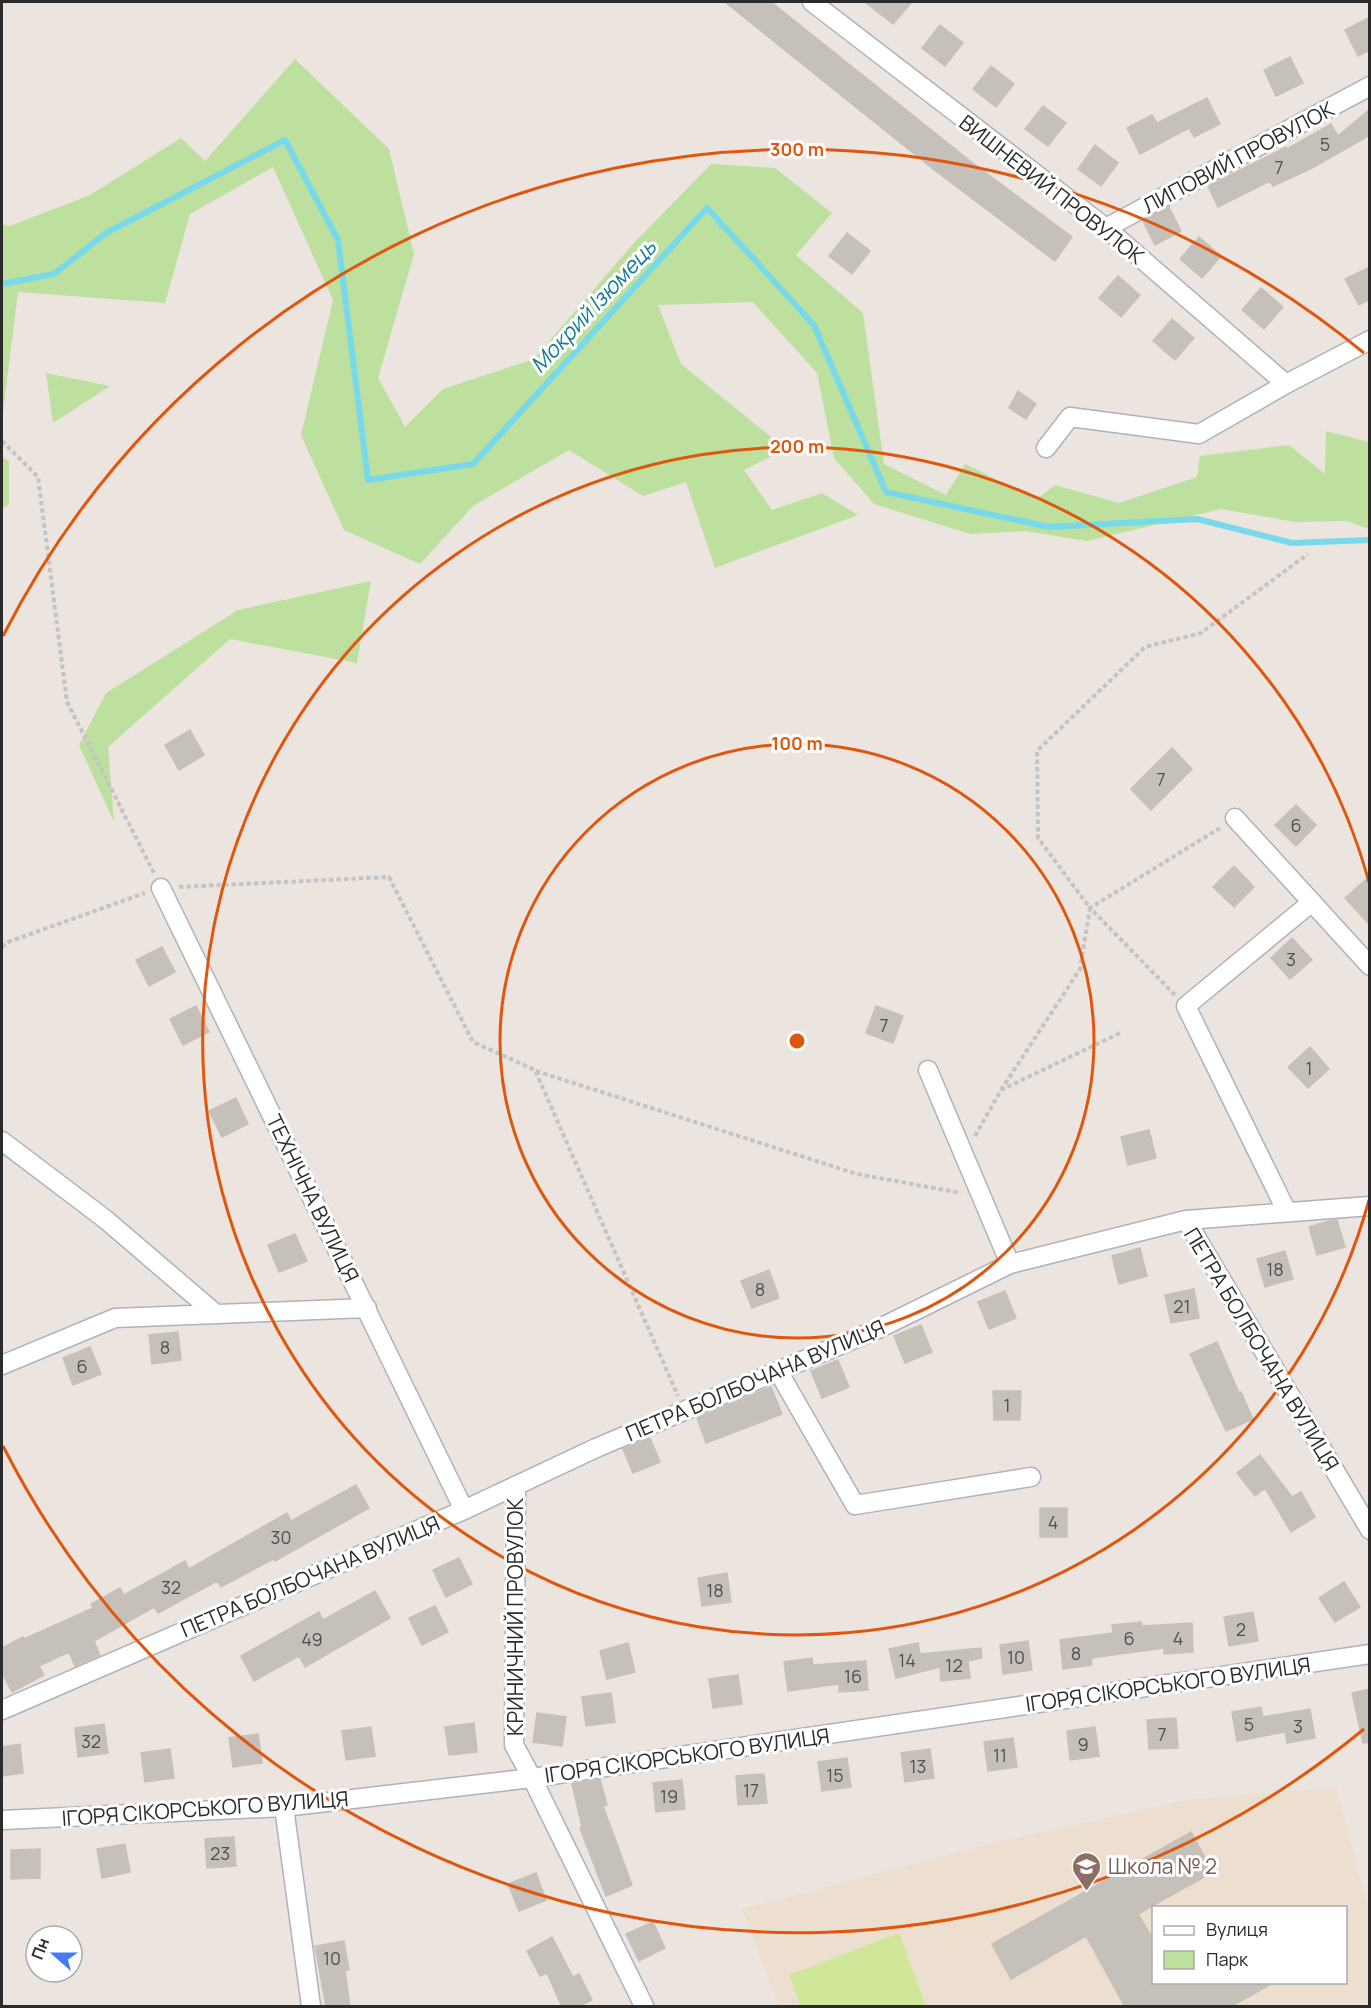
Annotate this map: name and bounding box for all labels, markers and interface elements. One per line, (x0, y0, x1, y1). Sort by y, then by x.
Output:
street label: ЛИПОВИЙ ПРОВУЛОК (1137, 94, 1339, 219)
street label: ВИШНЕВИЙ ПРОВУЛОК (954, 108, 1150, 270)
house number: 5 (1320, 132, 1330, 156)
text: 300 m (770, 137, 824, 161)
house number: 7 (1274, 155, 1284, 179)
water label: Мокрий Ізюмець (523, 232, 663, 379)
text: 200 m (770, 434, 824, 458)
text: 100 m (771, 731, 823, 755)
house number: 7 (1156, 767, 1166, 791)
house number: 6 (1290, 813, 1302, 837)
house number: 3 (1286, 947, 1296, 971)
house number: 7 (879, 1013, 889, 1037)
centre of rings (787, 1031, 807, 1051)
house number: 1 (1305, 1056, 1313, 1080)
street label: ТЕХНІЧНА ВУЛИЦЯ (260, 1110, 366, 1286)
street label: ПЕТРА БОЛБОЧАНА ВУЛИЦЯ (1178, 1222, 1346, 1476)
house number: 18 (1266, 1257, 1284, 1281)
house number: 8 (755, 1277, 765, 1301)
house number: 21 (1173, 1294, 1191, 1318)
street label: ПЕТРА БОЛБОЧАНА ВУЛИЦЯ (621, 1313, 889, 1447)
house number: 8 (160, 1335, 170, 1359)
house number: 6 (76, 1354, 88, 1378)
house number: 1 (1003, 1393, 1011, 1417)
street label: КРИНИЧНИЙ ПРОВУЛОК (501, 1498, 529, 1736)
street label: ПЕТРА БОЛБОЧАНА ВУЛИЦЯ (176, 1509, 444, 1643)
house number: 4 (1048, 1510, 1058, 1534)
house number: 30 (271, 1525, 291, 1549)
house number: 32 (161, 1575, 181, 1599)
house number: 18 (706, 1578, 724, 1602)
house number: 2 (1236, 1617, 1246, 1641)
house number: 6 (1123, 1626, 1135, 1650)
house number: 4 (1173, 1626, 1183, 1650)
house number: 49 (301, 1627, 323, 1651)
house number: 8 (1071, 1641, 1081, 1665)
house number: 10 (1007, 1645, 1025, 1669)
house number: 14 (898, 1648, 916, 1672)
street label: ІГОРЯ СІКОРСЬКОГО ВУЛИЦЯ (1024, 1650, 1312, 1718)
house number: 12 (945, 1653, 963, 1677)
house number: 16 (844, 1664, 862, 1688)
house number: 5 (1244, 1712, 1254, 1736)
house number: 3 (1293, 1714, 1303, 1738)
street label: ІГОРЯ СІКОРСЬКОГО ВУЛИЦЯ (543, 1721, 831, 1789)
house number: 7 (1157, 1722, 1167, 1746)
house number: 32 (81, 1729, 101, 1753)
house number: 9 (1077, 1732, 1089, 1756)
house number: 11 (993, 1743, 1007, 1767)
house number: 13 (910, 1754, 926, 1778)
house number: 15 (826, 1763, 844, 1787)
house number: 17 (743, 1778, 759, 1802)
street label: ІГОРЯ СІКОРСЬКОГО ВУЛИЦЯ (61, 1784, 349, 1832)
house number: 19 (660, 1784, 678, 1808)
house number: 23 (210, 1841, 230, 1865)
school or university icon: Школа № 2 (1071, 1850, 1103, 1892)
place label: Школа № 2 (1108, 1852, 1217, 1880)
legend (1152, 1906, 1347, 1984)
text: Вулиця (1206, 1917, 1268, 1941)
north arrow (24, 1924, 84, 1984)
text: Пн (26, 1935, 54, 1963)
house number: 10 (323, 1946, 341, 1970)
text: Парк (1206, 1947, 1249, 1971)

